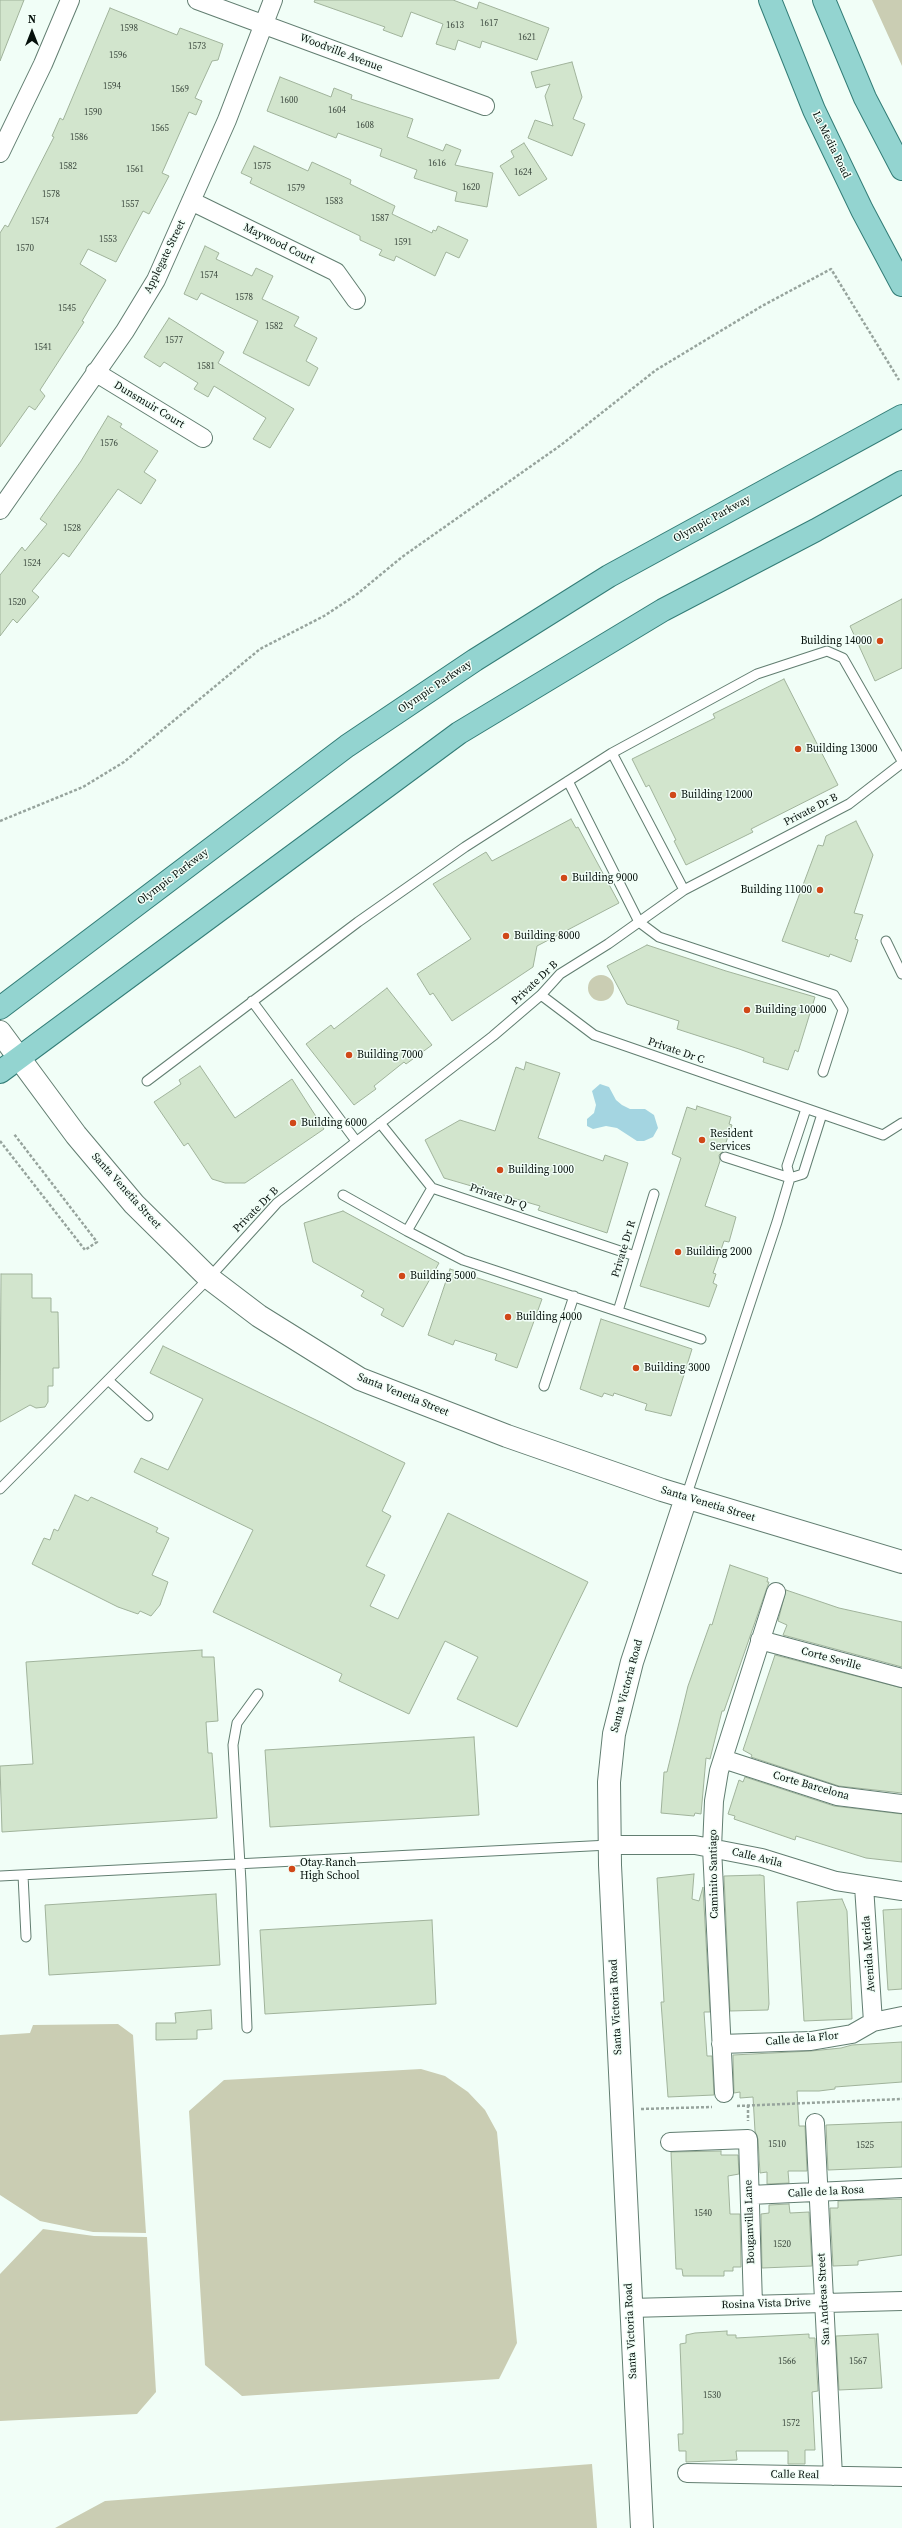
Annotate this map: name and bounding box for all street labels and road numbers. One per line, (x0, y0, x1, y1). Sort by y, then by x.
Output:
street label: Woodville Avenue (298, 31, 384, 75)
street label: La Media Road (809, 109, 853, 181)
street label: Applegate Street (142, 218, 188, 296)
street label: Maywood Court (241, 221, 317, 267)
street label: Dunsmuir Court (111, 379, 187, 431)
street label: Olympic Parkway (671, 492, 753, 546)
street label: Olympic Parkway (396, 658, 474, 716)
street label: Private Dr B (782, 791, 840, 829)
street label: Olympic Parkway (135, 846, 211, 908)
street label: Private Dr B (509, 958, 561, 1008)
street label: Private Dr C (646, 1035, 706, 1067)
street label: Santa Venetia Street (88, 1150, 164, 1232)
street label: Private Dr Q (468, 1181, 528, 1213)
street label: Private Dr B (231, 1185, 281, 1235)
street label: Private Dr R (609, 1219, 639, 1279)
street label: Santa Venetia Street (355, 1371, 451, 1419)
street label: Santa Venetia Street (659, 1483, 757, 1525)
street label: Santa Victoria Road (608, 1638, 646, 1734)
street label: Corte Seville (799, 1645, 863, 1673)
street label: Corte Barcelona (771, 1769, 851, 1803)
street label: Caminito Santiago (707, 1829, 721, 1919)
street label: Calle Avila (730, 1845, 784, 1871)
street label: Avenida Merida (860, 1915, 878, 1993)
street label: Santa Victoria Road (607, 1959, 625, 2055)
street label: Calle de la Flor (765, 2029, 839, 2049)
street label: Bouganvilla Lane (742, 2180, 758, 2264)
street label: Calle de la Rosa (787, 2183, 865, 2201)
street label: San Andreas Street (815, 2253, 833, 2345)
street label: Santa Victoria Road (622, 2283, 640, 2379)
street label: Rosina Vista Drive (721, 2296, 811, 2312)
street label: Calle Real (771, 2468, 819, 2482)

